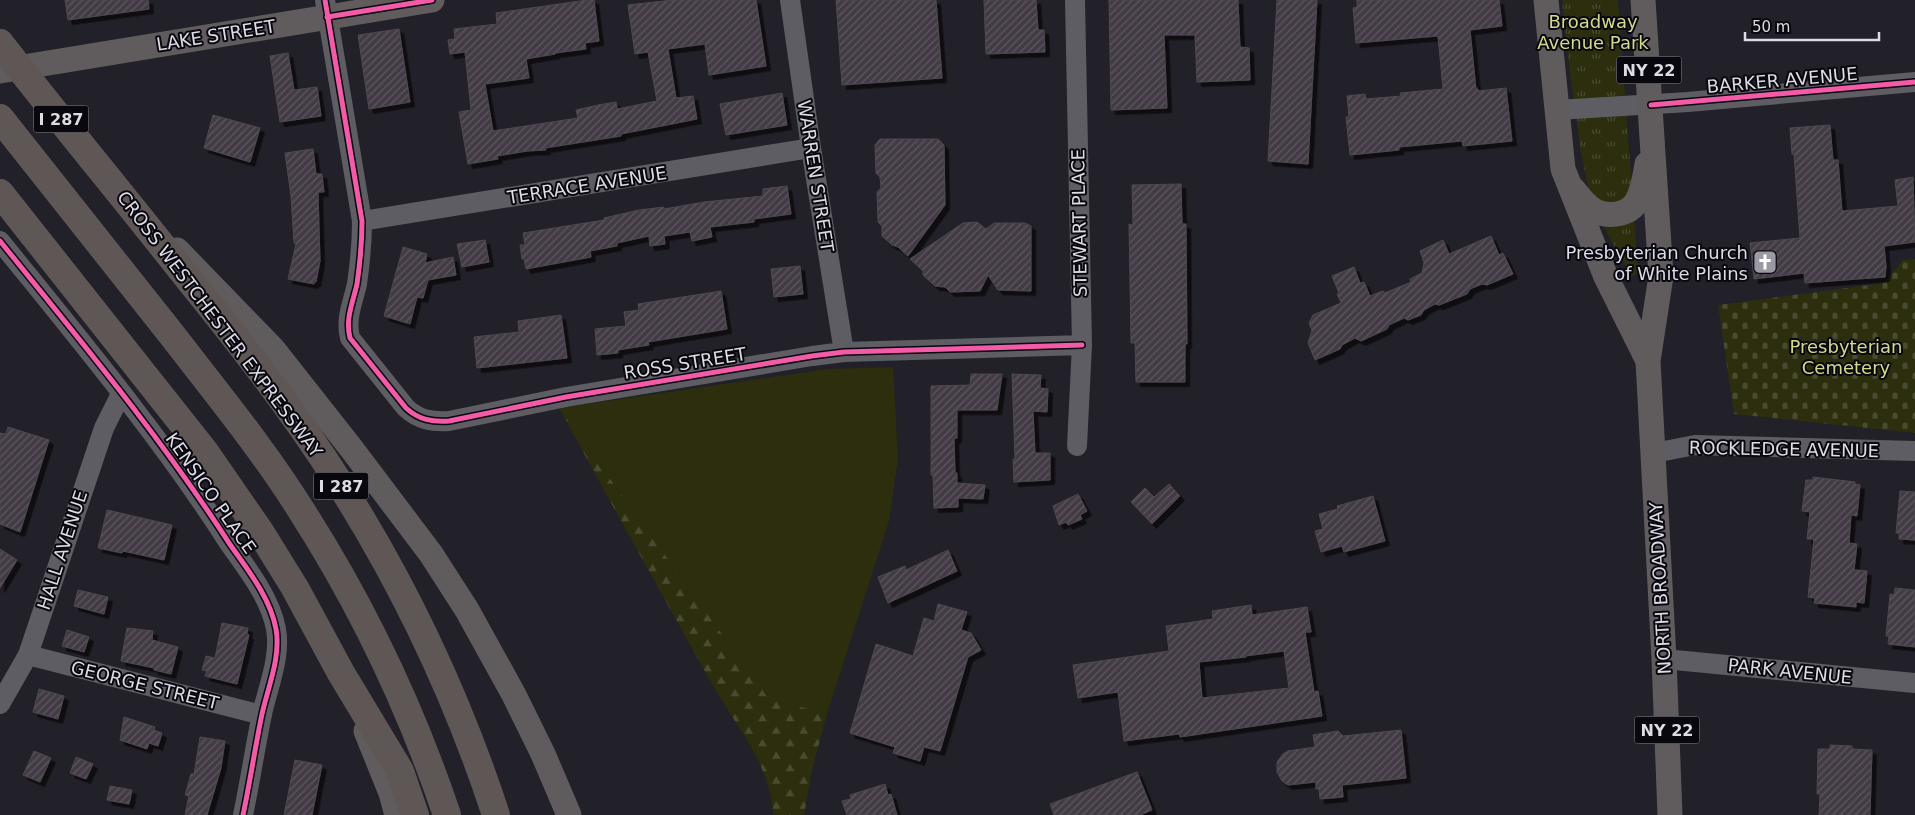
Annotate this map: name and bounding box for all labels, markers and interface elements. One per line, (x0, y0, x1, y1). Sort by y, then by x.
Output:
scale bar (1745, 10, 1879, 42)
park label: Broadway Avenue Park (1537, 11, 1649, 53)
street label: LAKE STREET (155, 15, 278, 55)
text: 50 m (1752, 18, 1790, 36)
road number: NY 22 (1616, 56, 1682, 84)
street label: BARKER AVENUE (1706, 63, 1858, 97)
street label: WARREN STREET (794, 99, 839, 254)
road number: I 287 (34, 106, 88, 132)
street label: STEWART PLACE (1067, 149, 1091, 297)
street label: TERRACE AVENUE (505, 162, 668, 208)
street label: CROSS WESTCHESTER EXPRESSWAY (113, 187, 328, 462)
place label: Presbyterian Church of White Plains (1566, 242, 1748, 284)
church icon: Presbyterian Church of White Plains (1752, 249, 1778, 275)
park label: Presbyterian Cemetery (1789, 336, 1903, 378)
street label: ROSS STREET (622, 343, 749, 383)
street label: KENSICO PLACE (161, 428, 261, 558)
street label: ROCKLEDGE AVENUE (1689, 437, 1879, 461)
road number: I 287 (314, 472, 368, 500)
street label: HALL AVENUE (33, 488, 91, 612)
street label: NORTH BROADWAY (1645, 500, 1675, 675)
street label: PARK AVENUE (1727, 654, 1853, 688)
street label: GEORGE STREET (69, 656, 222, 714)
road number: NY 22 (1634, 716, 1700, 744)

